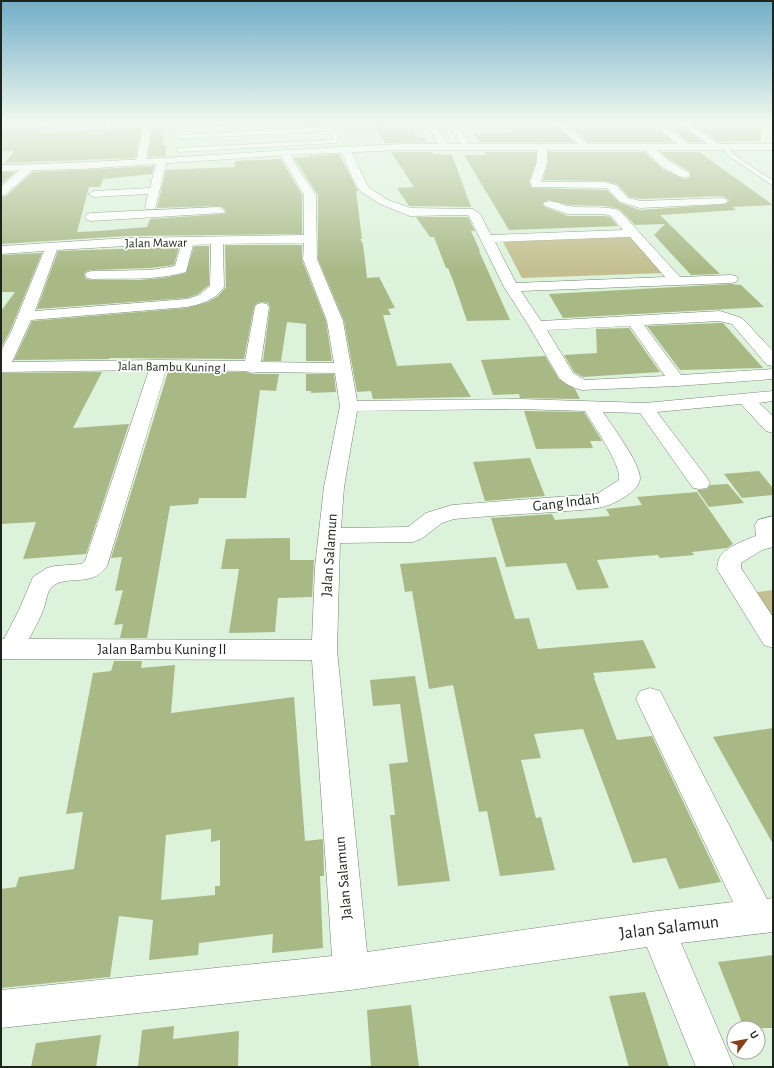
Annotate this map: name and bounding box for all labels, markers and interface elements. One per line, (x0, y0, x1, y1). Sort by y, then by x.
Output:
street label: Jalan Mawar (125, 236, 188, 251)
street label: Jalan Bambu Kuning I (118, 360, 226, 375)
street label: Gang Indah (532, 491, 600, 514)
street label: Jalan Salamun (319, 513, 340, 597)
street label: Jalan Bambu Kuning II (97, 642, 227, 657)
street label: Jalan Salamun (332, 836, 355, 920)
street label: Jalan Salamun (618, 913, 720, 943)
north arrow (726, 1020, 766, 1060)
text: U (748, 1029, 761, 1041)

